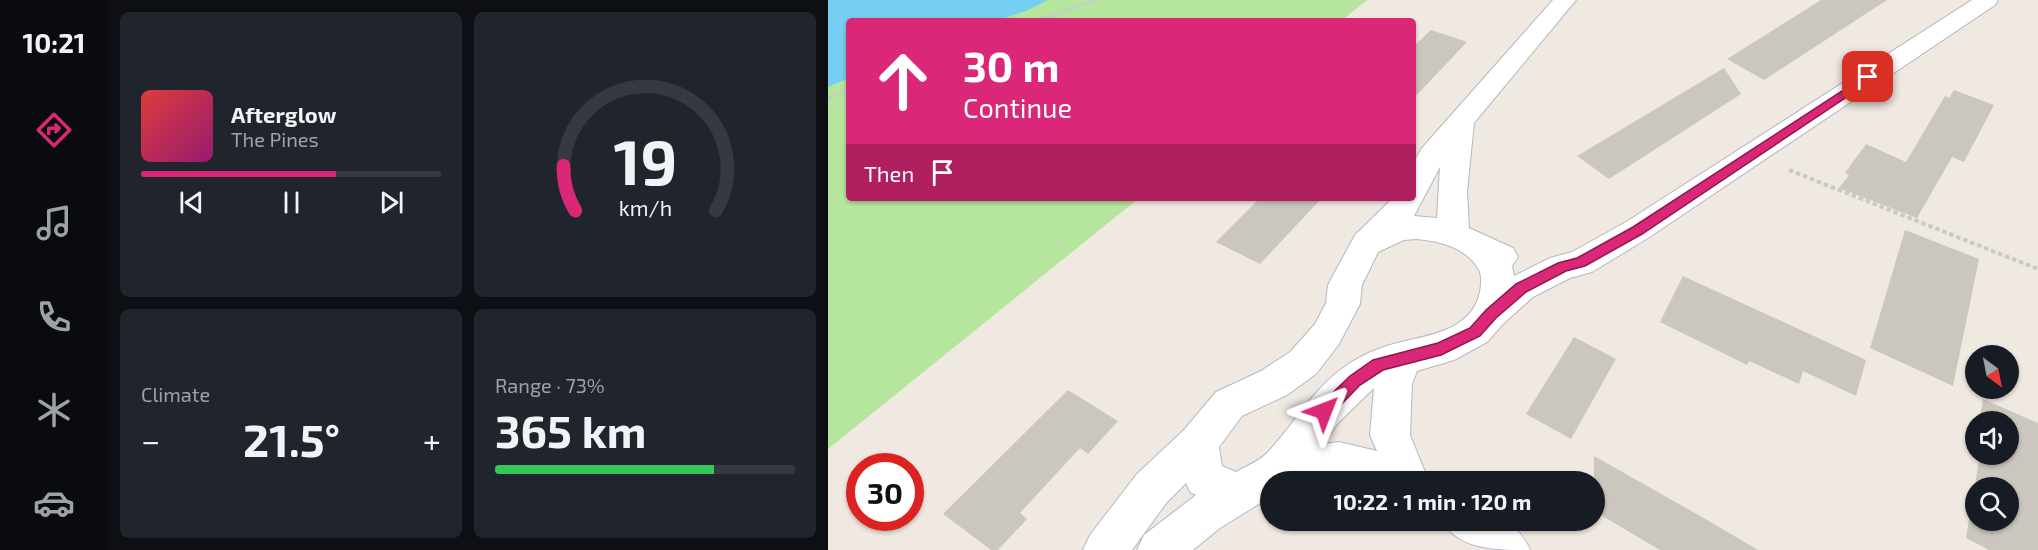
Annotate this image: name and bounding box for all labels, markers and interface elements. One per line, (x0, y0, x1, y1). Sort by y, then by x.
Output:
text: 10:21 (23, 26, 86, 58)
text: 30 m (963, 40, 1059, 90)
icon: ahead (864, 42, 942, 120)
pin (1842, 51, 1893, 102)
icon: arrive (1851, 60, 1884, 93)
text: Continue (963, 91, 1072, 123)
text: Afterglow (231, 101, 336, 127)
icon: directions (33, 109, 75, 151)
text: 19 (613, 124, 677, 199)
text: The Pines (231, 127, 319, 151)
icon: arrive (926, 156, 959, 189)
text: Then (864, 160, 914, 186)
icon: previous (175, 186, 208, 219)
icon: pause (275, 186, 308, 219)
icon: next (375, 186, 408, 219)
text: km/h (618, 196, 672, 221)
icon: music (33, 202, 75, 244)
icon: phone (33, 296, 75, 338)
north arrow (1965, 345, 2019, 399)
map controls (1965, 345, 2019, 531)
text: Range · 73% (495, 373, 605, 397)
position arrow (1292, 379, 1356, 443)
text: Climate (141, 382, 210, 406)
icon: climate (33, 389, 75, 431)
text: 365 km (495, 403, 646, 457)
button: sound (1965, 411, 2019, 465)
text: 21.5° (243, 412, 340, 466)
text: − (141, 420, 160, 460)
text: + (423, 420, 441, 460)
speed limit sign: 30 (846, 453, 924, 531)
button: search (1965, 477, 2019, 531)
icon: car (33, 482, 75, 524)
text: 10:22 · 1 min · 120 m (1334, 488, 1531, 514)

